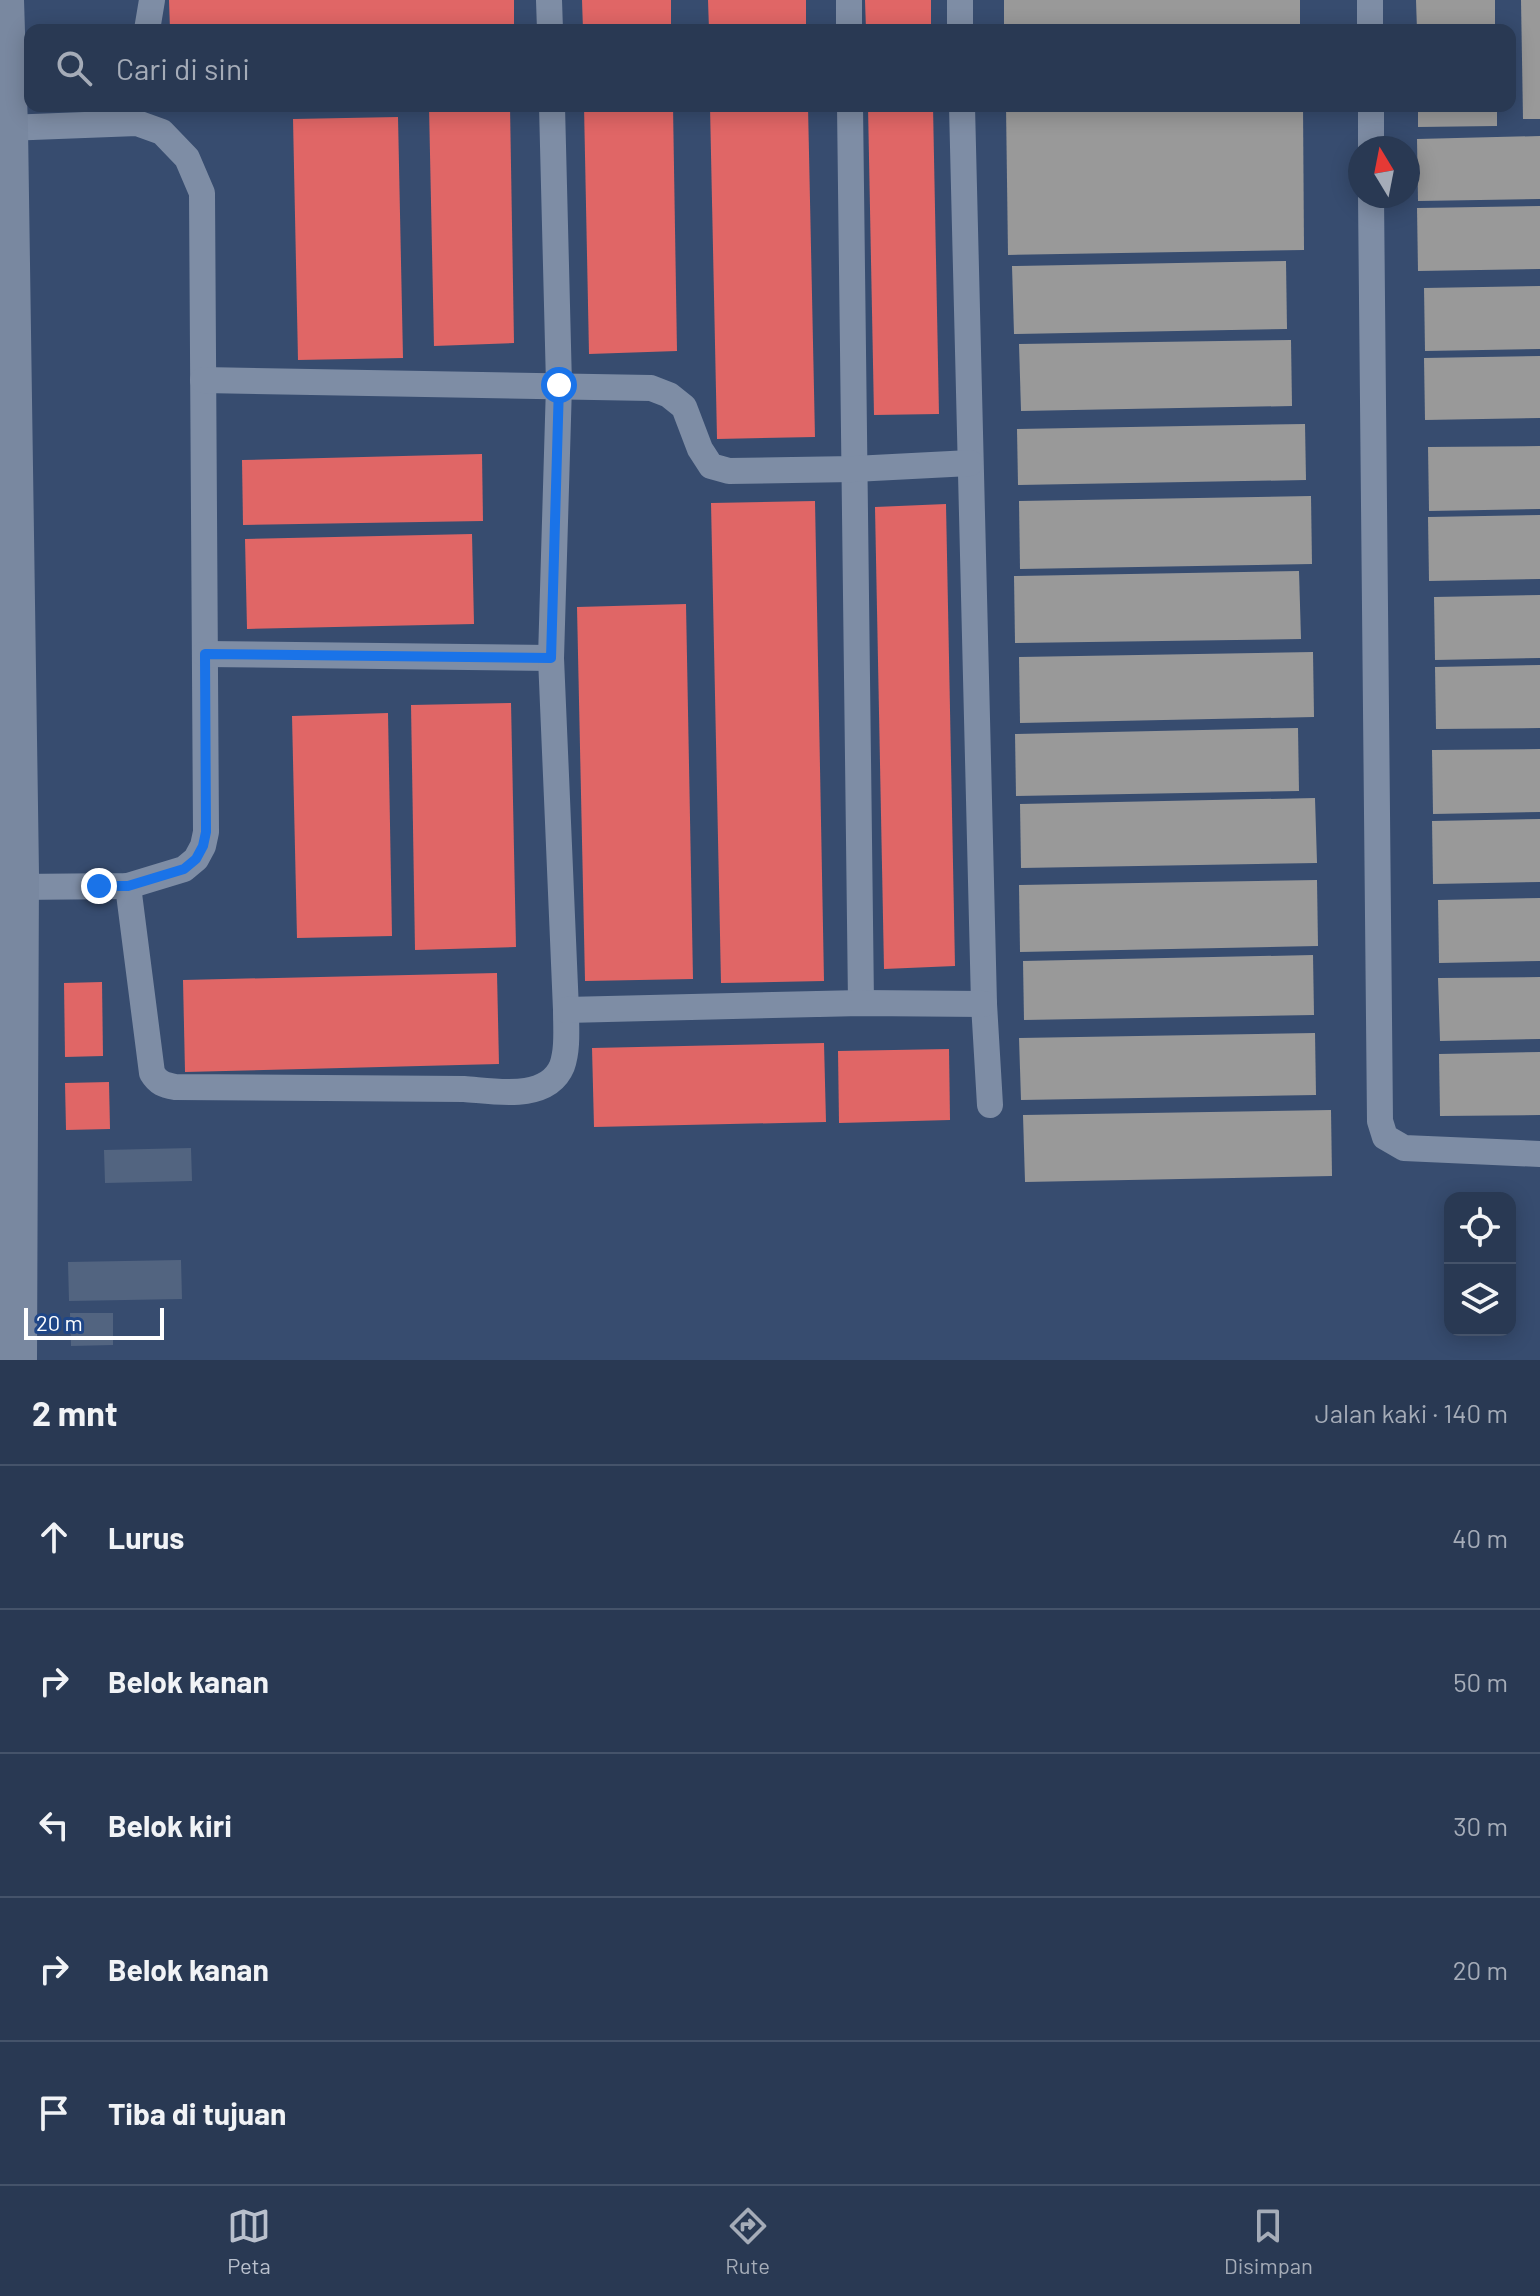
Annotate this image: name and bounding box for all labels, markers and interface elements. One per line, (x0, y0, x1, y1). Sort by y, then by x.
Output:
search box (24, 24, 1516, 112)
icon: search (52, 46, 96, 90)
text: Cari di sini (116, 50, 250, 86)
north arrow (1348, 136, 1420, 208)
route start (541, 367, 577, 403)
route end (81, 868, 117, 904)
map controls (1444, 1192, 1516, 1336)
button: locate (1444, 1192, 1516, 1264)
button: layers (1444, 1264, 1516, 1336)
scale bar (24, 1304, 164, 1340)
text: 20 m (36, 1309, 83, 1335)
text: 2 mnt (32, 1392, 118, 1433)
text: Jalan kaki · 140 m (1315, 1397, 1508, 1428)
icon: ahead (32, 1515, 76, 1559)
text: Lurus (108, 1519, 184, 1555)
text: 40 m (1452, 1522, 1508, 1553)
icon: right (32, 1659, 76, 1703)
text: Belok kanan (108, 1663, 269, 1699)
text: 50 m (1453, 1666, 1508, 1697)
icon: left (32, 1803, 76, 1847)
text: Belok kiri (108, 1807, 232, 1843)
text: 30 m (1453, 1810, 1508, 1841)
icon: right (32, 1947, 76, 1991)
text: Belok kanan (108, 1951, 269, 1987)
text: 20 m (1453, 1954, 1508, 1985)
icon: arrive (32, 2091, 76, 2135)
text: Tiba di tujuan (108, 2095, 286, 2131)
tab: Peta (227, 2204, 271, 2278)
tab: Rute (725, 2204, 770, 2278)
tab: Disimpan (1224, 2204, 1313, 2278)

